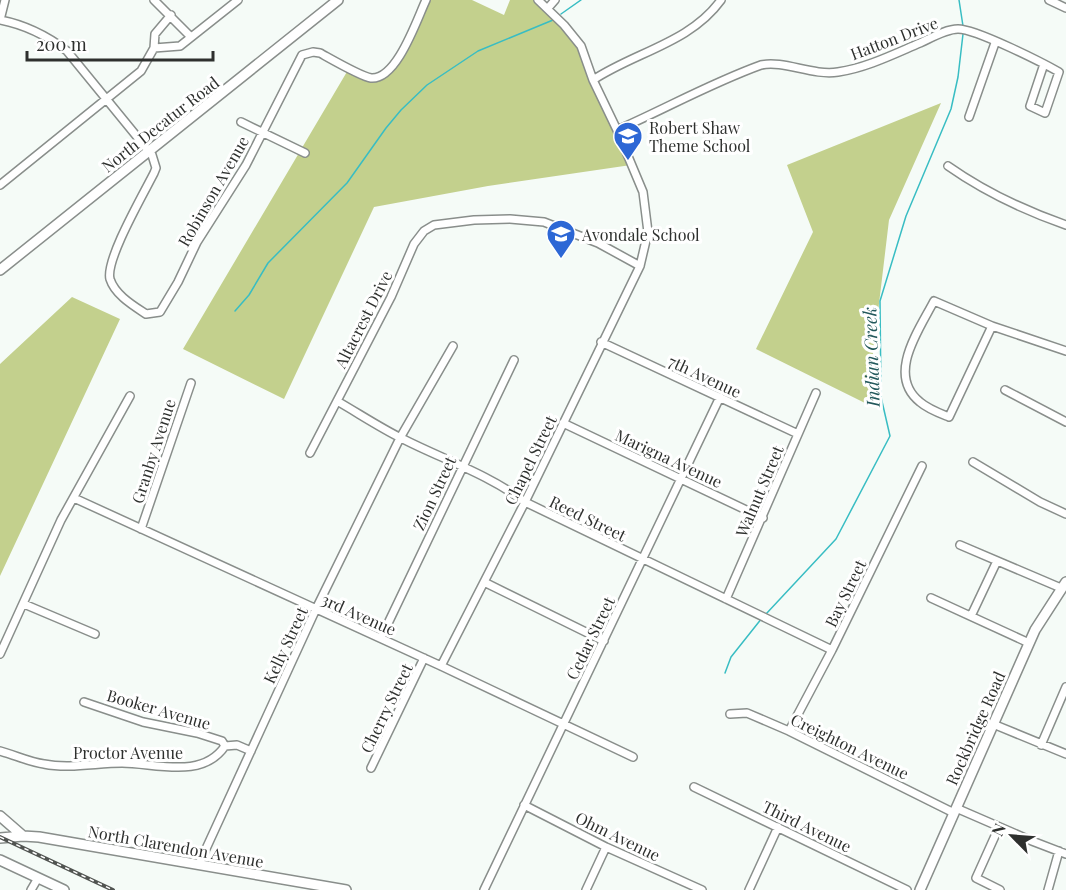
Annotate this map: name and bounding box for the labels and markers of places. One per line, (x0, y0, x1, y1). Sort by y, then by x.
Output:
place label: Robert Shaw Theme School (649, 117, 751, 156)
school or university icon: Robert Shaw Theme School (612, 120, 644, 162)
school or university icon: Avondale School (545, 218, 577, 260)
place label: Avondale School (581, 224, 700, 245)

